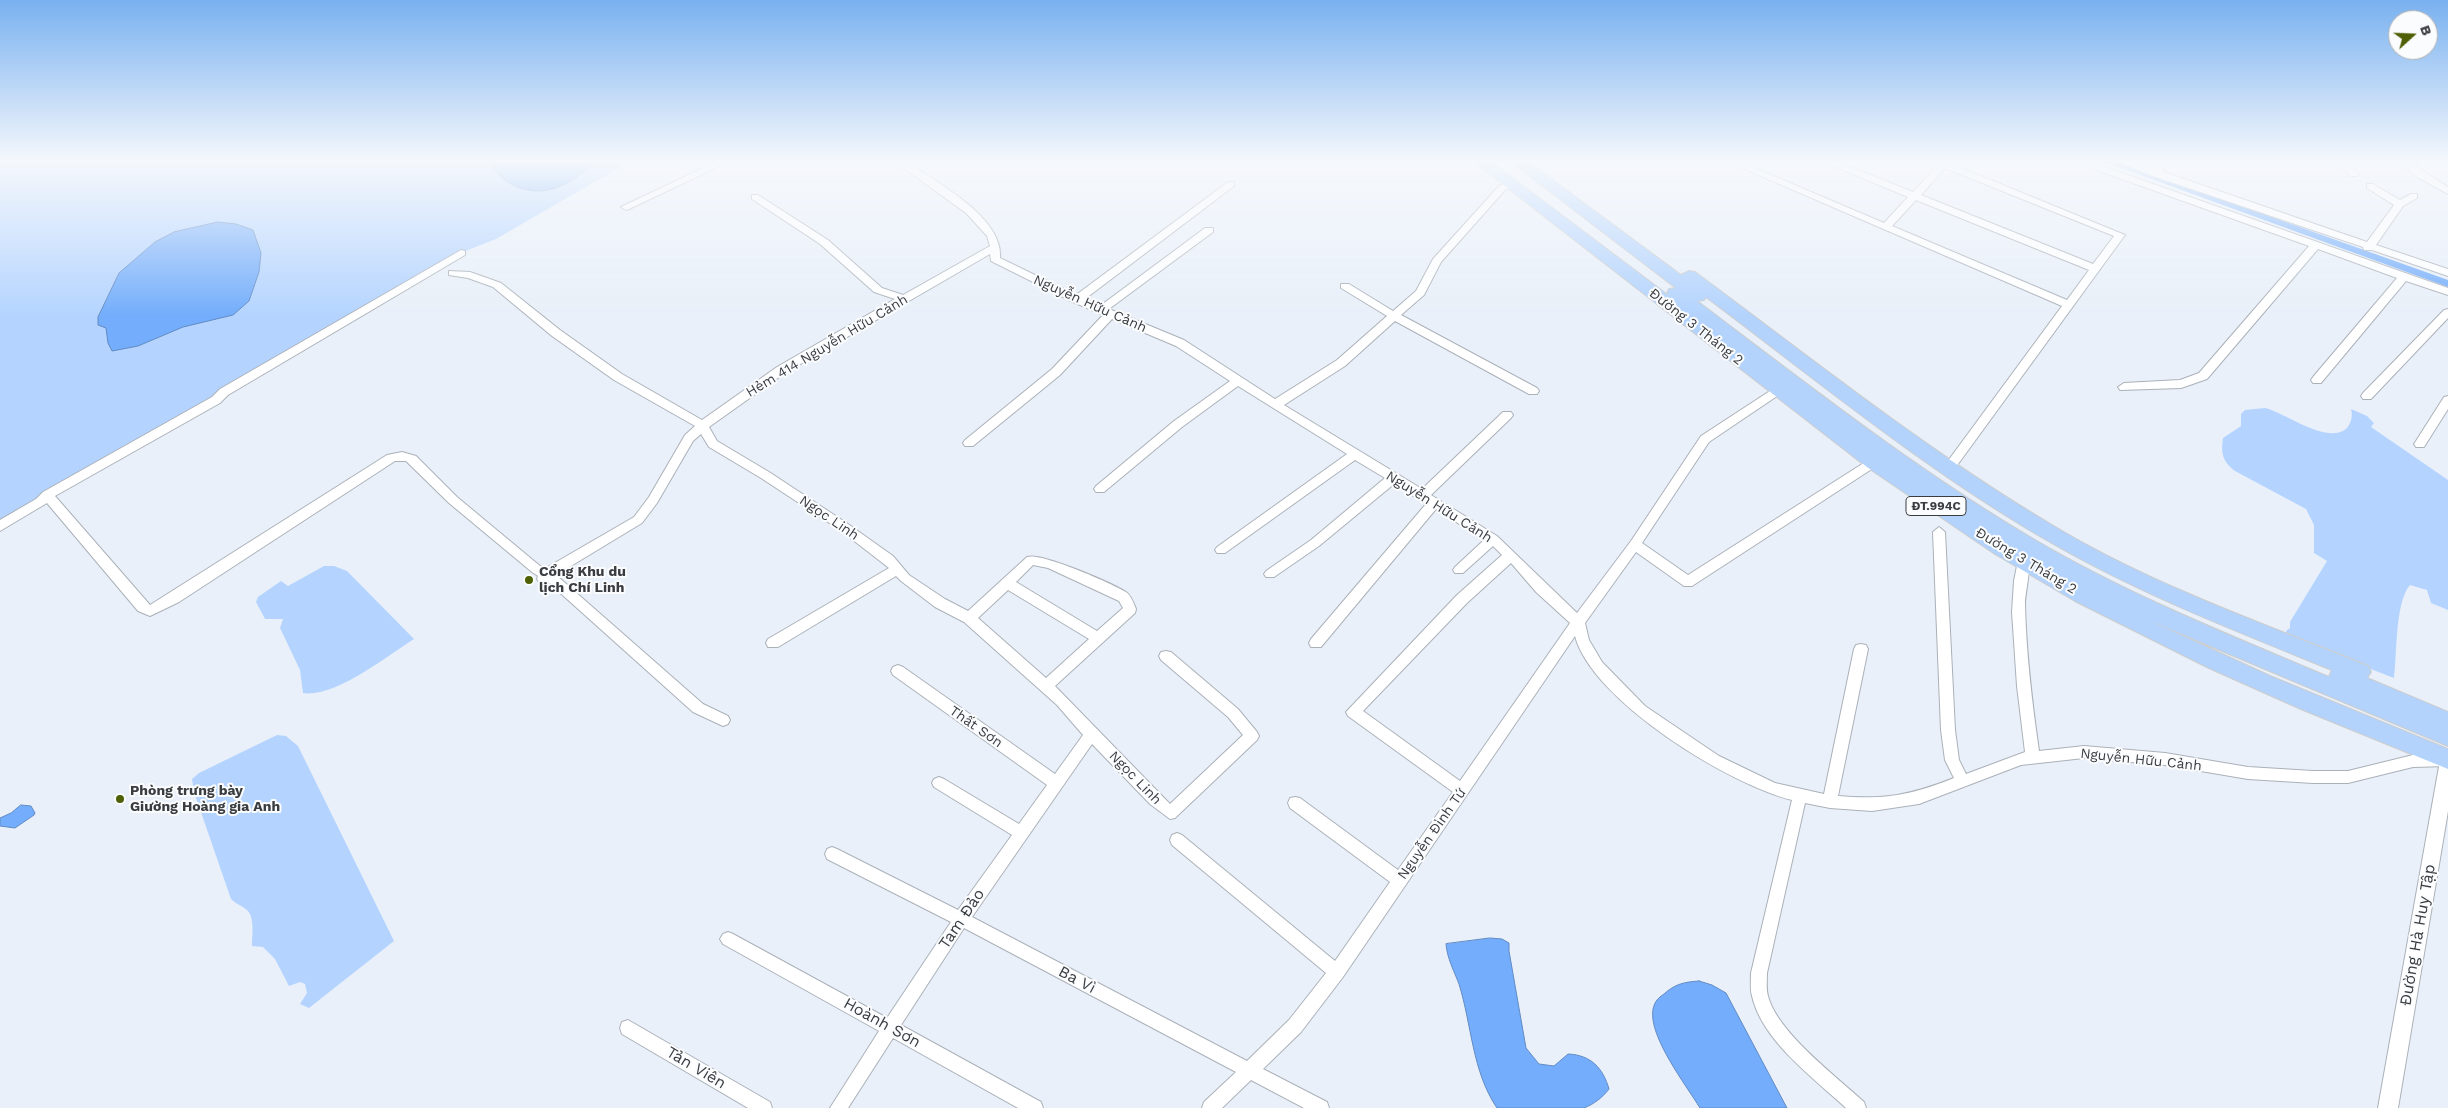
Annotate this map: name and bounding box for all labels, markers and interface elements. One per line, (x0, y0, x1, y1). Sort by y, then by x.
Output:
north arrow (2388, 10, 2438, 60)
text: B (2417, 23, 2435, 37)
street label: Nguyễn Hữu Cảnh (1031, 272, 1149, 336)
street label: Đường 3 Tháng 2 (1646, 285, 1746, 369)
street label: Hẻm 414 Nguyễn Hữu Cảnh (743, 291, 911, 401)
street label: Nguyễn Hữu Cảnh (1383, 468, 1495, 546)
street label: Ngọc Linh (796, 492, 862, 544)
road number: ĐT.994C (1906, 496, 1966, 516)
street label: Đường 3 Tháng 2 (1972, 524, 2080, 598)
place label: Cổng Khu du lịch Chí Linh (539, 564, 626, 596)
marker: Cổng Khu du lịch Chí Linh (523, 574, 535, 586)
street label: Thất Sơn (946, 703, 1006, 751)
street label: Nguyễn Hữu Cảnh (2079, 745, 2203, 775)
street label: Ngọc Linh (1105, 748, 1165, 808)
place label: Phòng trưng bày Giường Hoàng gia Anh (130, 783, 280, 816)
street label: Nguyễn Đình Tứ (1394, 785, 1470, 883)
marker: Phòng trưng bày Giường Hoàng gia Anh (114, 793, 126, 805)
street label: Đường Hà Huy Tập (2396, 863, 2440, 1007)
street label: Tam Đảo (935, 885, 989, 953)
street label: Ba Vì (1055, 962, 1099, 998)
street label: Hoành Sơn (840, 994, 924, 1052)
street label: Tản Viên (663, 1043, 729, 1093)

